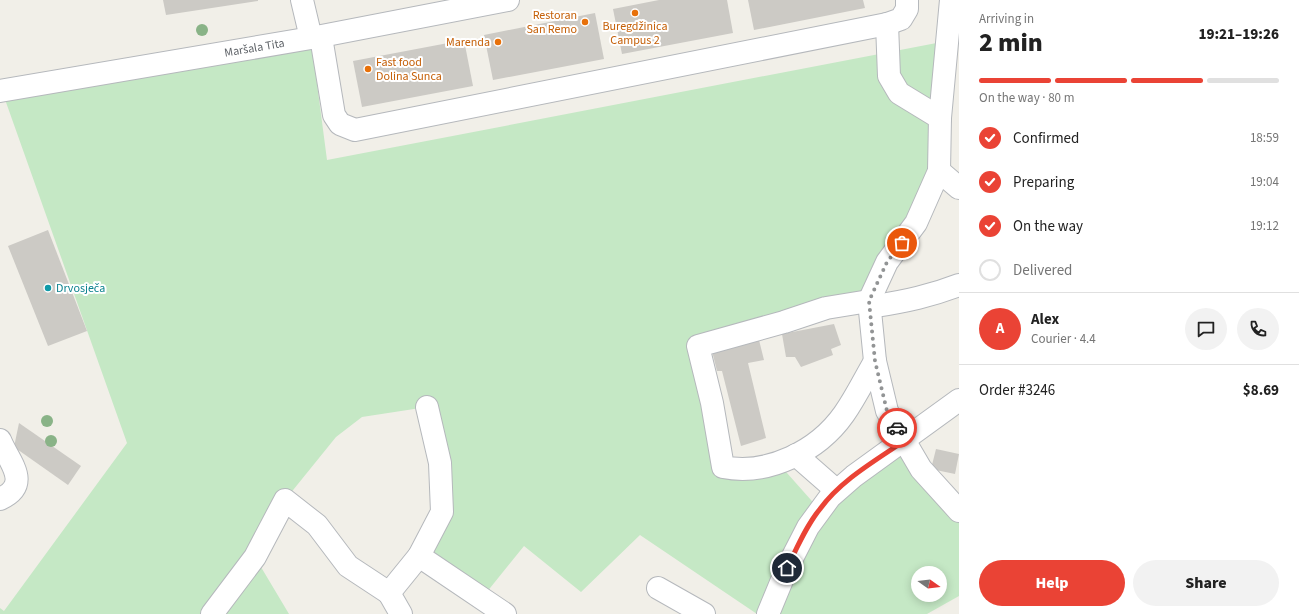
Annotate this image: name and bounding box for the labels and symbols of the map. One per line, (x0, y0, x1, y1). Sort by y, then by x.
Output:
place label: Restoran San Remo (526, 7, 577, 38)
marker: Buregdžinica Campus 2 (630, 8, 640, 18)
marker: Restoran San Remo (580, 17, 590, 27)
place label: Buregdžinica Campus 2 (603, 18, 667, 49)
place label: Marenda (446, 34, 490, 51)
street label: Maršala Tita (223, 35, 286, 62)
marker: Marenda (493, 37, 503, 47)
place label: Fast food Dolina Sunca (376, 54, 442, 85)
marker: Fast food Dolina Sunca (363, 64, 373, 74)
pin (885, 226, 919, 260)
place label: Drvosječa (56, 280, 105, 297)
marker: Drvosječa (43, 283, 53, 293)
courier (877, 408, 917, 448)
pin (770, 551, 804, 585)
north arrow (911, 566, 947, 602)

